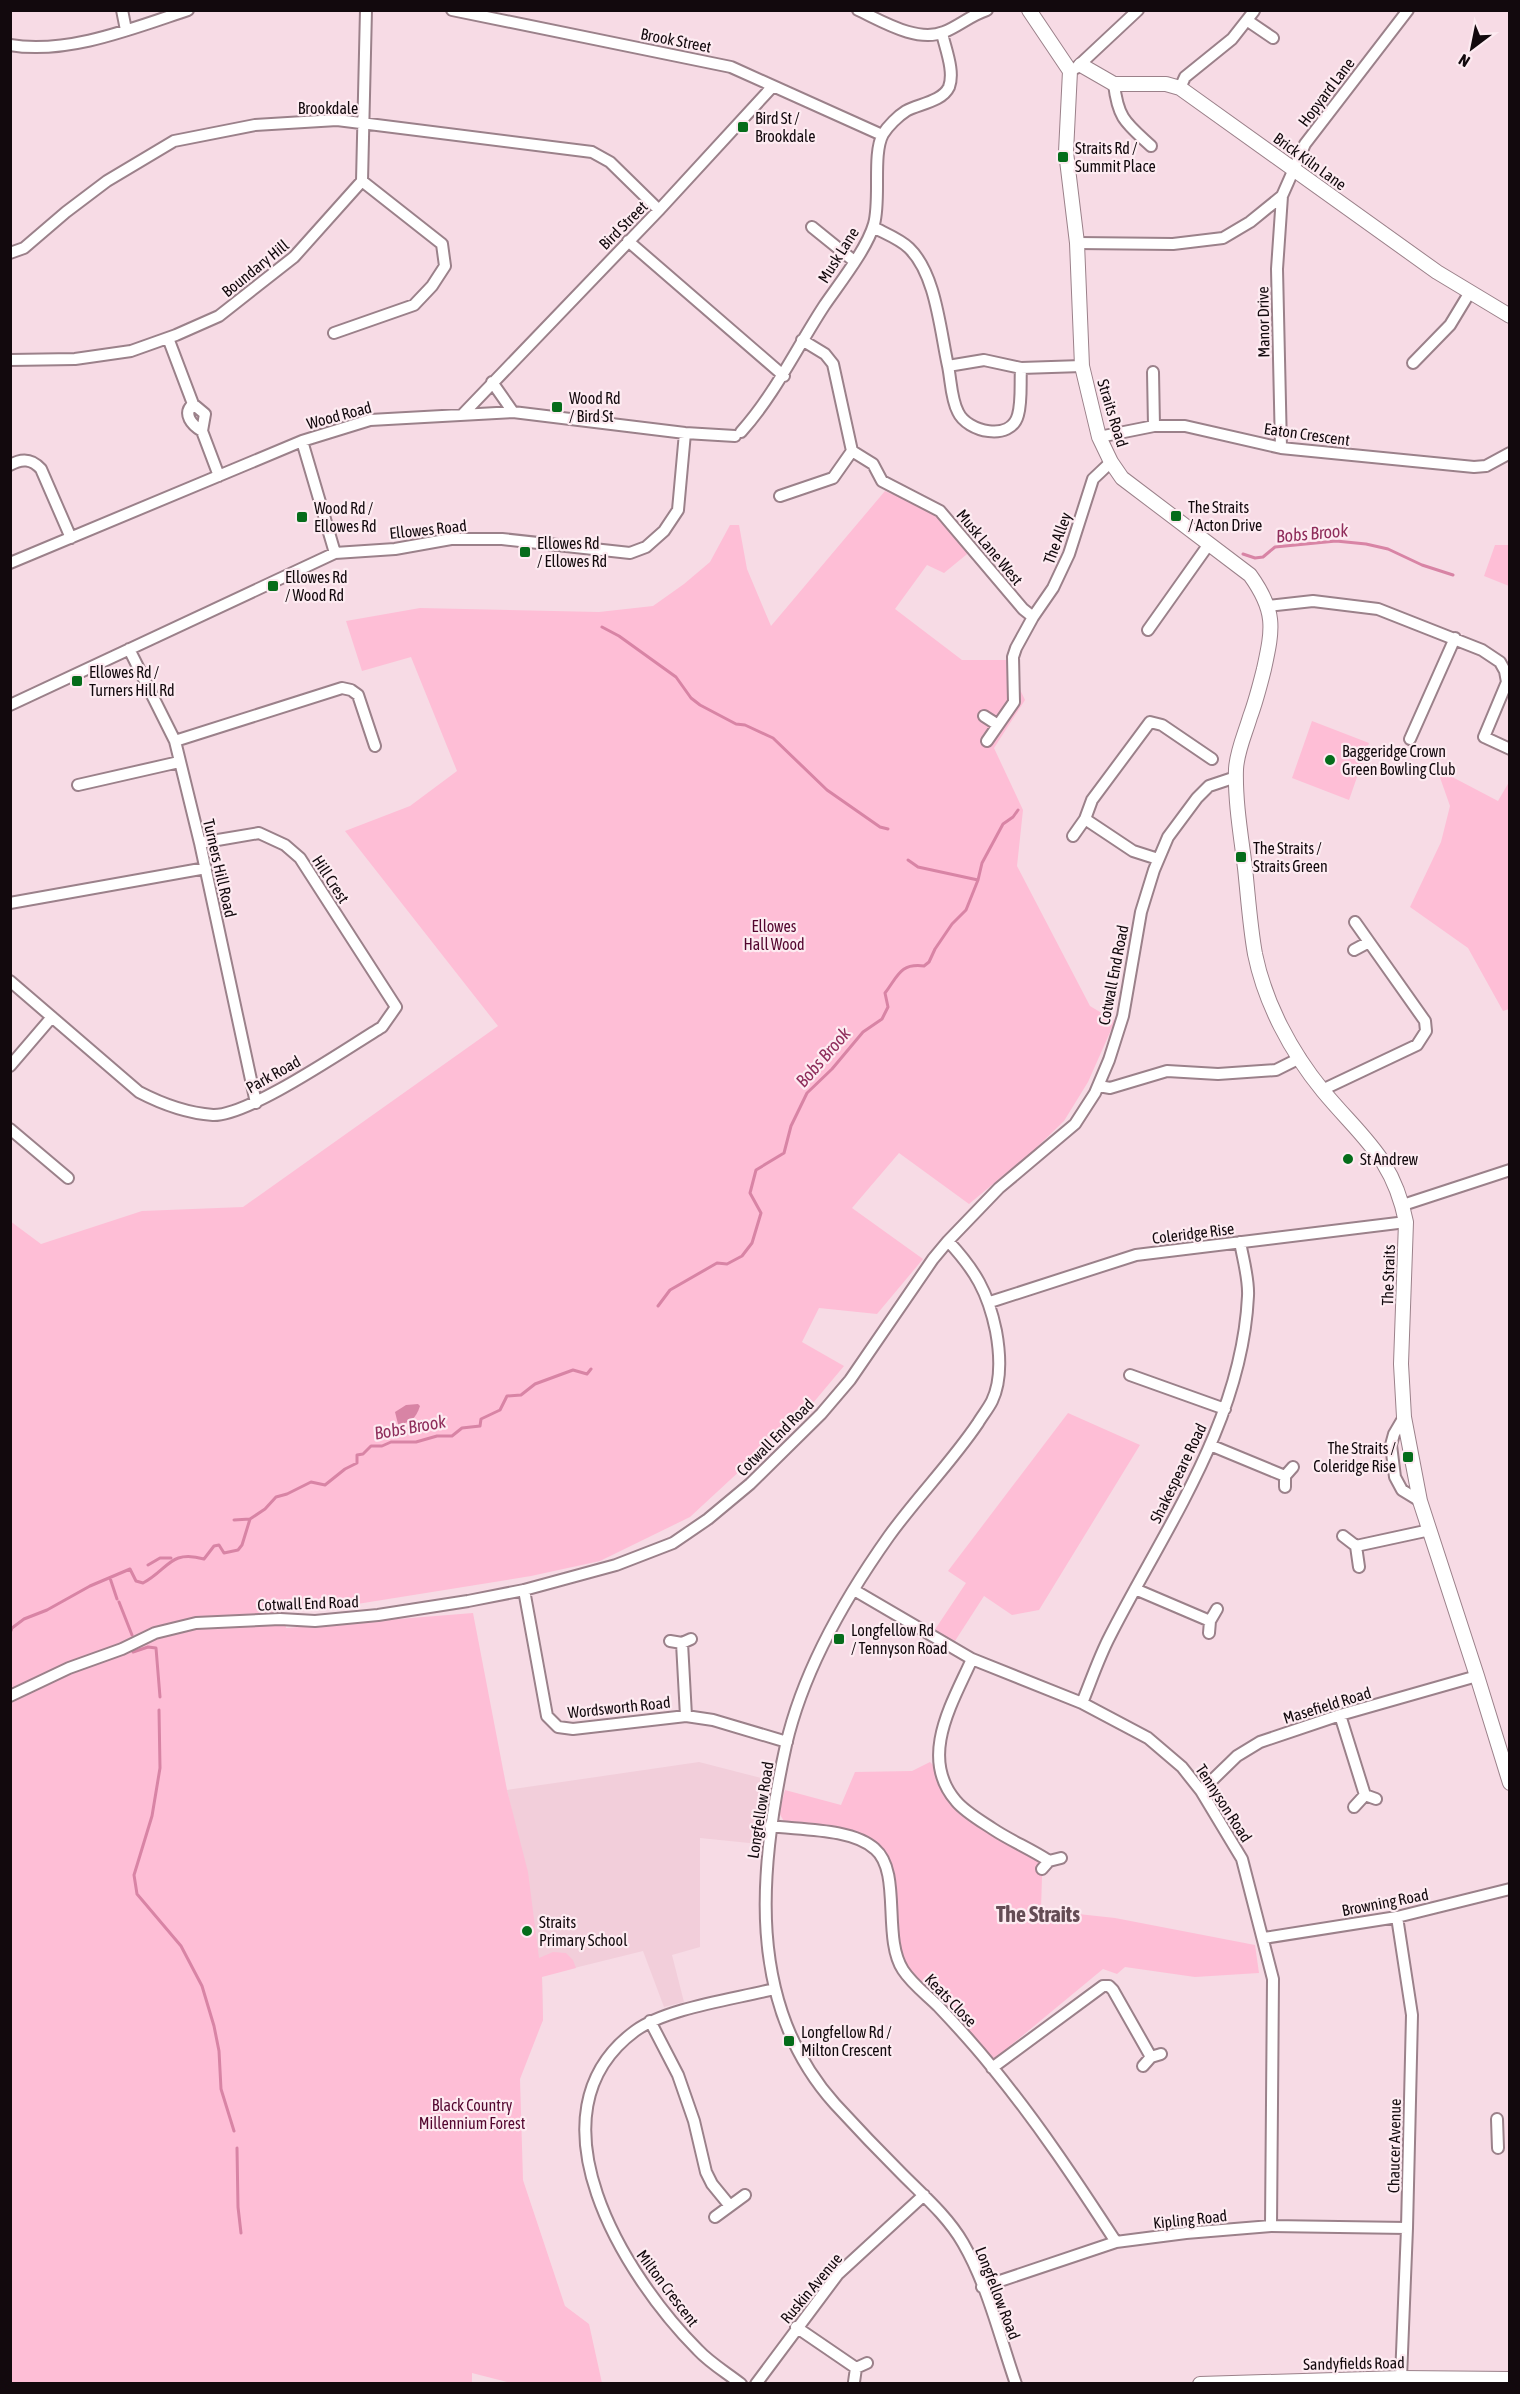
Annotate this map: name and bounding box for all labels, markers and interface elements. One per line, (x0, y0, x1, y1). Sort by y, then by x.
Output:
north arrow (1442, 18, 1502, 78)
street label: Brook Street (639, 24, 713, 56)
text: N (1455, 51, 1473, 71)
street label: Hopyard Lane (1294, 54, 1358, 130)
street label: Brookdale (298, 99, 358, 117)
place label: Bird St / Brookdale (755, 109, 815, 145)
marker: Bird St / Brookdale (736, 120, 750, 134)
street label: Brick Kiln Lane (1270, 129, 1350, 193)
place label: Straits Rd / Summit Place (1075, 139, 1156, 175)
marker: Straits Rd / Summit Place (1056, 150, 1070, 164)
street label: Bird Street (595, 197, 651, 253)
street label: Musk Lane (814, 224, 862, 286)
street label: Boundary Hill (218, 235, 293, 301)
street label: Manor Drive (1253, 286, 1273, 358)
street label: Straits Road (1094, 377, 1132, 449)
place label: Wood Rd / Bird St (569, 389, 621, 425)
street label: Wood Road (305, 398, 373, 432)
marker: Wood Rd / Bird St (550, 400, 564, 414)
street label: Eaton Crescent (1263, 419, 1351, 449)
place label: The Straits / Acton Drive (1188, 498, 1262, 534)
place label: Wood Rd / Ellowes Rd (314, 499, 377, 535)
street label: Musk Lane West (953, 506, 1027, 589)
street label: The Alley (1039, 509, 1076, 567)
marker: The Straits / Acton Drive (1169, 509, 1183, 523)
marker: Wood Rd / Ellowes Rd (295, 510, 309, 524)
street label: Ellowes Road (388, 516, 468, 542)
water label: Bobs Brook (1275, 519, 1350, 547)
place label: Ellowes Rd / Ellowes Rd (537, 534, 607, 570)
marker: Ellowes Rd / Ellowes Rd (518, 545, 532, 559)
place label: Ellowes Rd / Wood Rd (285, 568, 348, 604)
marker: Ellowes Rd / Wood Rd (266, 579, 280, 593)
place label: Ellowes Rd / Turners Hill Rd (89, 663, 175, 699)
marker: Ellowes Rd / Turners Hill Rd (70, 674, 84, 688)
place label: Baggeridge Crown Green Bowling Club (1342, 742, 1456, 779)
marker: Baggeridge Crown Green Bowling Club (1323, 753, 1337, 767)
street label: Turners Hill Road (200, 817, 240, 919)
place label: The Straits / Straits Green (1253, 839, 1328, 875)
marker: The Straits / Straits Green (1234, 850, 1248, 864)
street label: Hill Crest (309, 852, 353, 906)
park label: Ellowes Hall Wood (743, 917, 805, 953)
street label: Cotwall End Road (1094, 923, 1132, 1027)
water label: Bobs Brook (791, 1022, 855, 1091)
street label: Park Road (243, 1052, 303, 1096)
place label: St Andrew (1360, 1150, 1419, 1168)
marker: St Andrew (1341, 1152, 1355, 1166)
street label: Coleridge Rise (1151, 1219, 1235, 1248)
street label: The Straits (1378, 1244, 1398, 1306)
street label: Cotwall End Road (733, 1395, 817, 1479)
water label: Bobs Brook (372, 1410, 449, 1444)
street label: Shakespeare Road (1146, 1420, 1211, 1526)
place label: The Straits / Coleridge Rise (1313, 1439, 1397, 1476)
marker: The Straits / Coleridge Rise (1401, 1450, 1415, 1464)
street label: Cotwall End Road (257, 1592, 359, 1614)
place label: Longfellow Rd / Tennyson Road (851, 1621, 948, 1658)
marker: Longfellow Rd / Tennyson Road (832, 1632, 846, 1646)
street label: Masefield Road (1281, 1683, 1373, 1727)
street label: Wordsworth Road (567, 1693, 671, 1721)
street label: Longfellow Road (743, 1760, 778, 1860)
street label: Tennyson Road (1191, 1761, 1256, 1846)
street label: Browning Road (1340, 1885, 1430, 1920)
district label: The Straits (996, 1901, 1080, 1927)
place label: Straits Primary School (539, 1913, 628, 1950)
marker: Straits Primary School (520, 1924, 534, 1938)
street label: Keats Close (921, 1970, 981, 2030)
place label: Longfellow Rd / Milton Crescent (801, 2023, 892, 2059)
marker: Longfellow Rd / Milton Crescent (782, 2034, 796, 2048)
park label: Black Country Millennium Forest (419, 2096, 526, 2132)
street label: Chaucer Avenue (1384, 2099, 1404, 2193)
street label: Kipling Road (1152, 2206, 1228, 2233)
street label: Longfellow Road (971, 2244, 1024, 2342)
street label: Milton Crescent (633, 2246, 703, 2330)
street label: Ruskin Avenue (777, 2249, 845, 2327)
street label: Sandyfields Road (1303, 2353, 1405, 2374)

